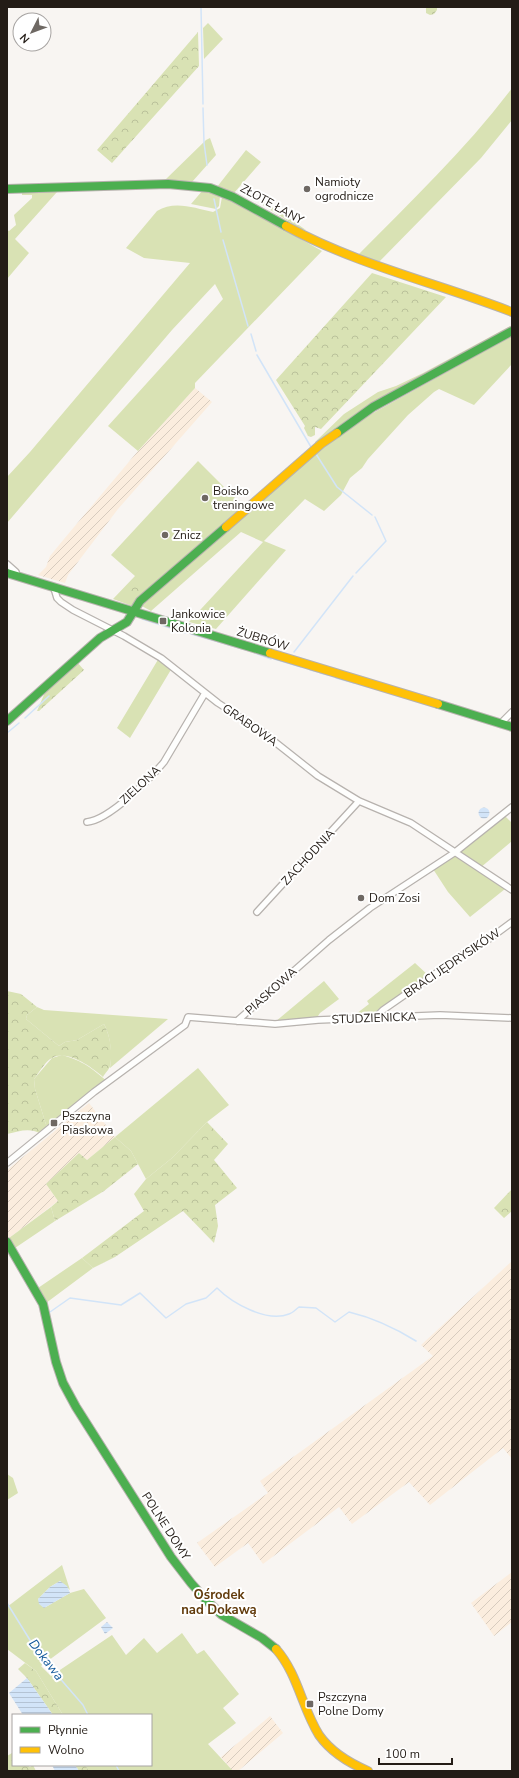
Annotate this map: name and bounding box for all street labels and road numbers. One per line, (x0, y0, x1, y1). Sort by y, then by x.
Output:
street label: ZŁOTE ŁANY (237, 180, 307, 228)
street label: ŻUBRÓW (235, 623, 291, 655)
street label: GRABOWA (219, 700, 281, 750)
street label: ZIELONA (116, 762, 164, 808)
street label: ZACHODNIA (278, 825, 338, 889)
street label: BRACI JĘDRYSIKÓW (401, 925, 503, 1001)
street label: PIASKOWA (242, 963, 300, 1018)
street label: STUDZIENICKA (331, 1009, 417, 1027)
street label: POLNE DOMY (138, 1489, 194, 1564)

